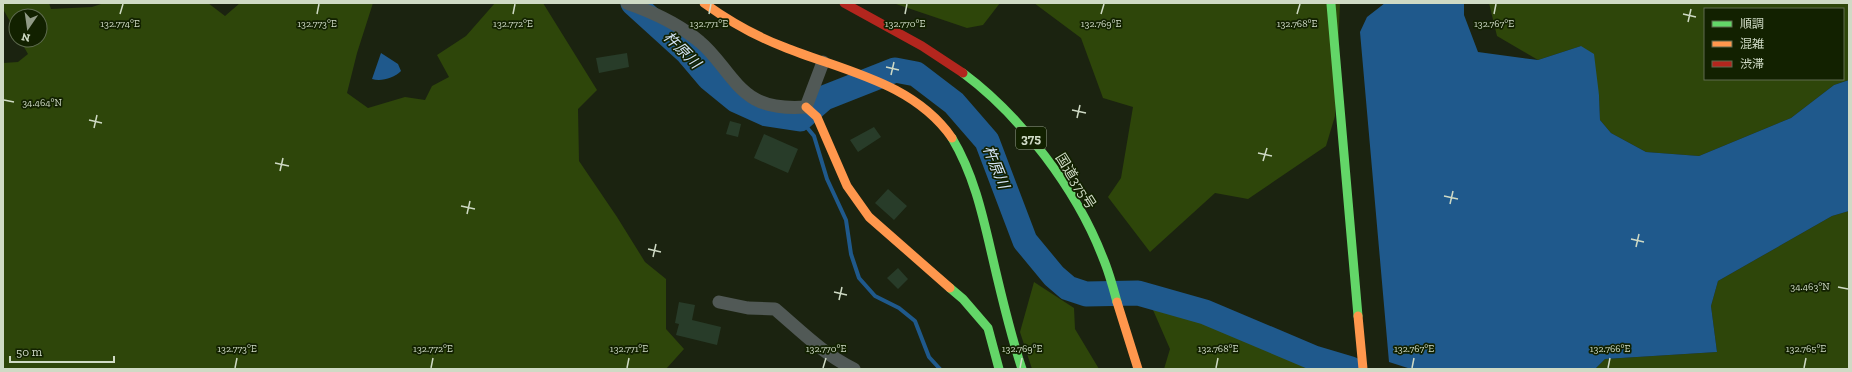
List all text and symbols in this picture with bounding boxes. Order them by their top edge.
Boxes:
north arrow [8,8,48,48]
legend [1704,8,1844,80]
text: 順調 [1740,17,1764,31]
text: 132.774°E [100,18,140,30]
text: 132.773°E [297,18,337,30]
text: 132.772°E [493,18,533,30]
text: 132.771°E [690,18,728,30]
text: 132.770°E [885,18,925,30]
text: 132.769°E [1081,18,1121,30]
text: 132.768°E [1277,18,1317,30]
text: 132.767°E [1474,18,1514,30]
water label: 杵原川 [660,28,706,74]
text: N [20,30,31,45]
text: 混雑 [1740,37,1764,51]
text: 渋滞 [1740,57,1764,71]
text: 34.464°N [22,97,62,109]
road number: 375 [1016,127,1046,149]
water label: 杵原川 [979,143,1014,193]
street label: 国道375号 [1052,150,1099,212]
text: 34.463°N [1790,281,1830,293]
scale bar [10,338,114,364]
text: 132.773°E [217,343,257,355]
text: 132.772°E [413,343,453,355]
text: 132.771°E [610,343,648,355]
text: 132.770°E [806,343,846,355]
text: 132.769°E [1002,343,1042,355]
text: 132.768°E [1198,343,1238,355]
text: 132.767°E [1394,343,1434,355]
text: 132.766°E [1590,343,1630,355]
text: 132.765°E [1786,343,1826,355]
text: 50 m [16,345,43,359]

